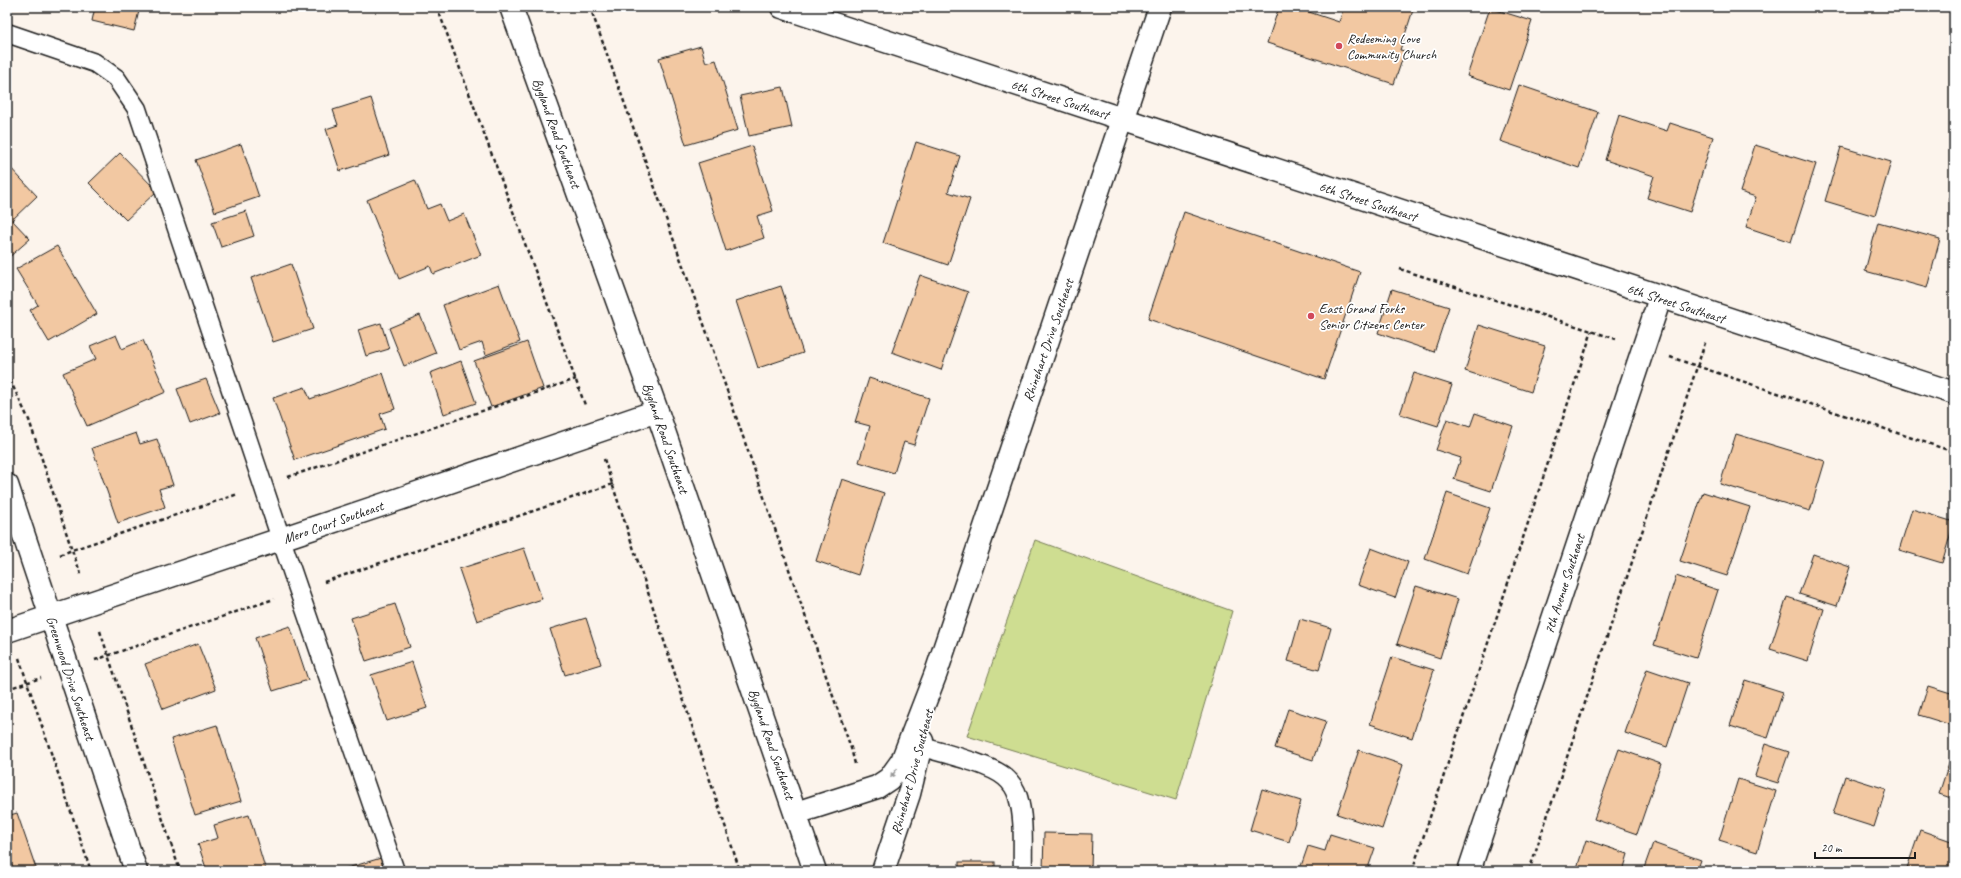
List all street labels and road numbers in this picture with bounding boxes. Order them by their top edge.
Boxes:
street label: Bygland Road Southeast [529,76,585,192]
street label: 6th Street Southeast [1009,76,1113,124]
street label: 6th Street Southeast [1317,178,1421,226]
street label: Rhinehart Drive Southeast [1019,275,1078,404]
street label: 6th Street Southeast [1625,280,1729,328]
street label: Bygland Road Southeast [639,381,693,497]
street label: Mero Court Southeast [281,497,387,548]
street label: 7th Avenue Southeast [1540,531,1589,636]
street label: Greenwood Drive Southeast [42,614,99,744]
street label: Bygland Road Southeast [745,687,799,803]
street label: Rhinehart Drive Southeast [888,706,938,836]

